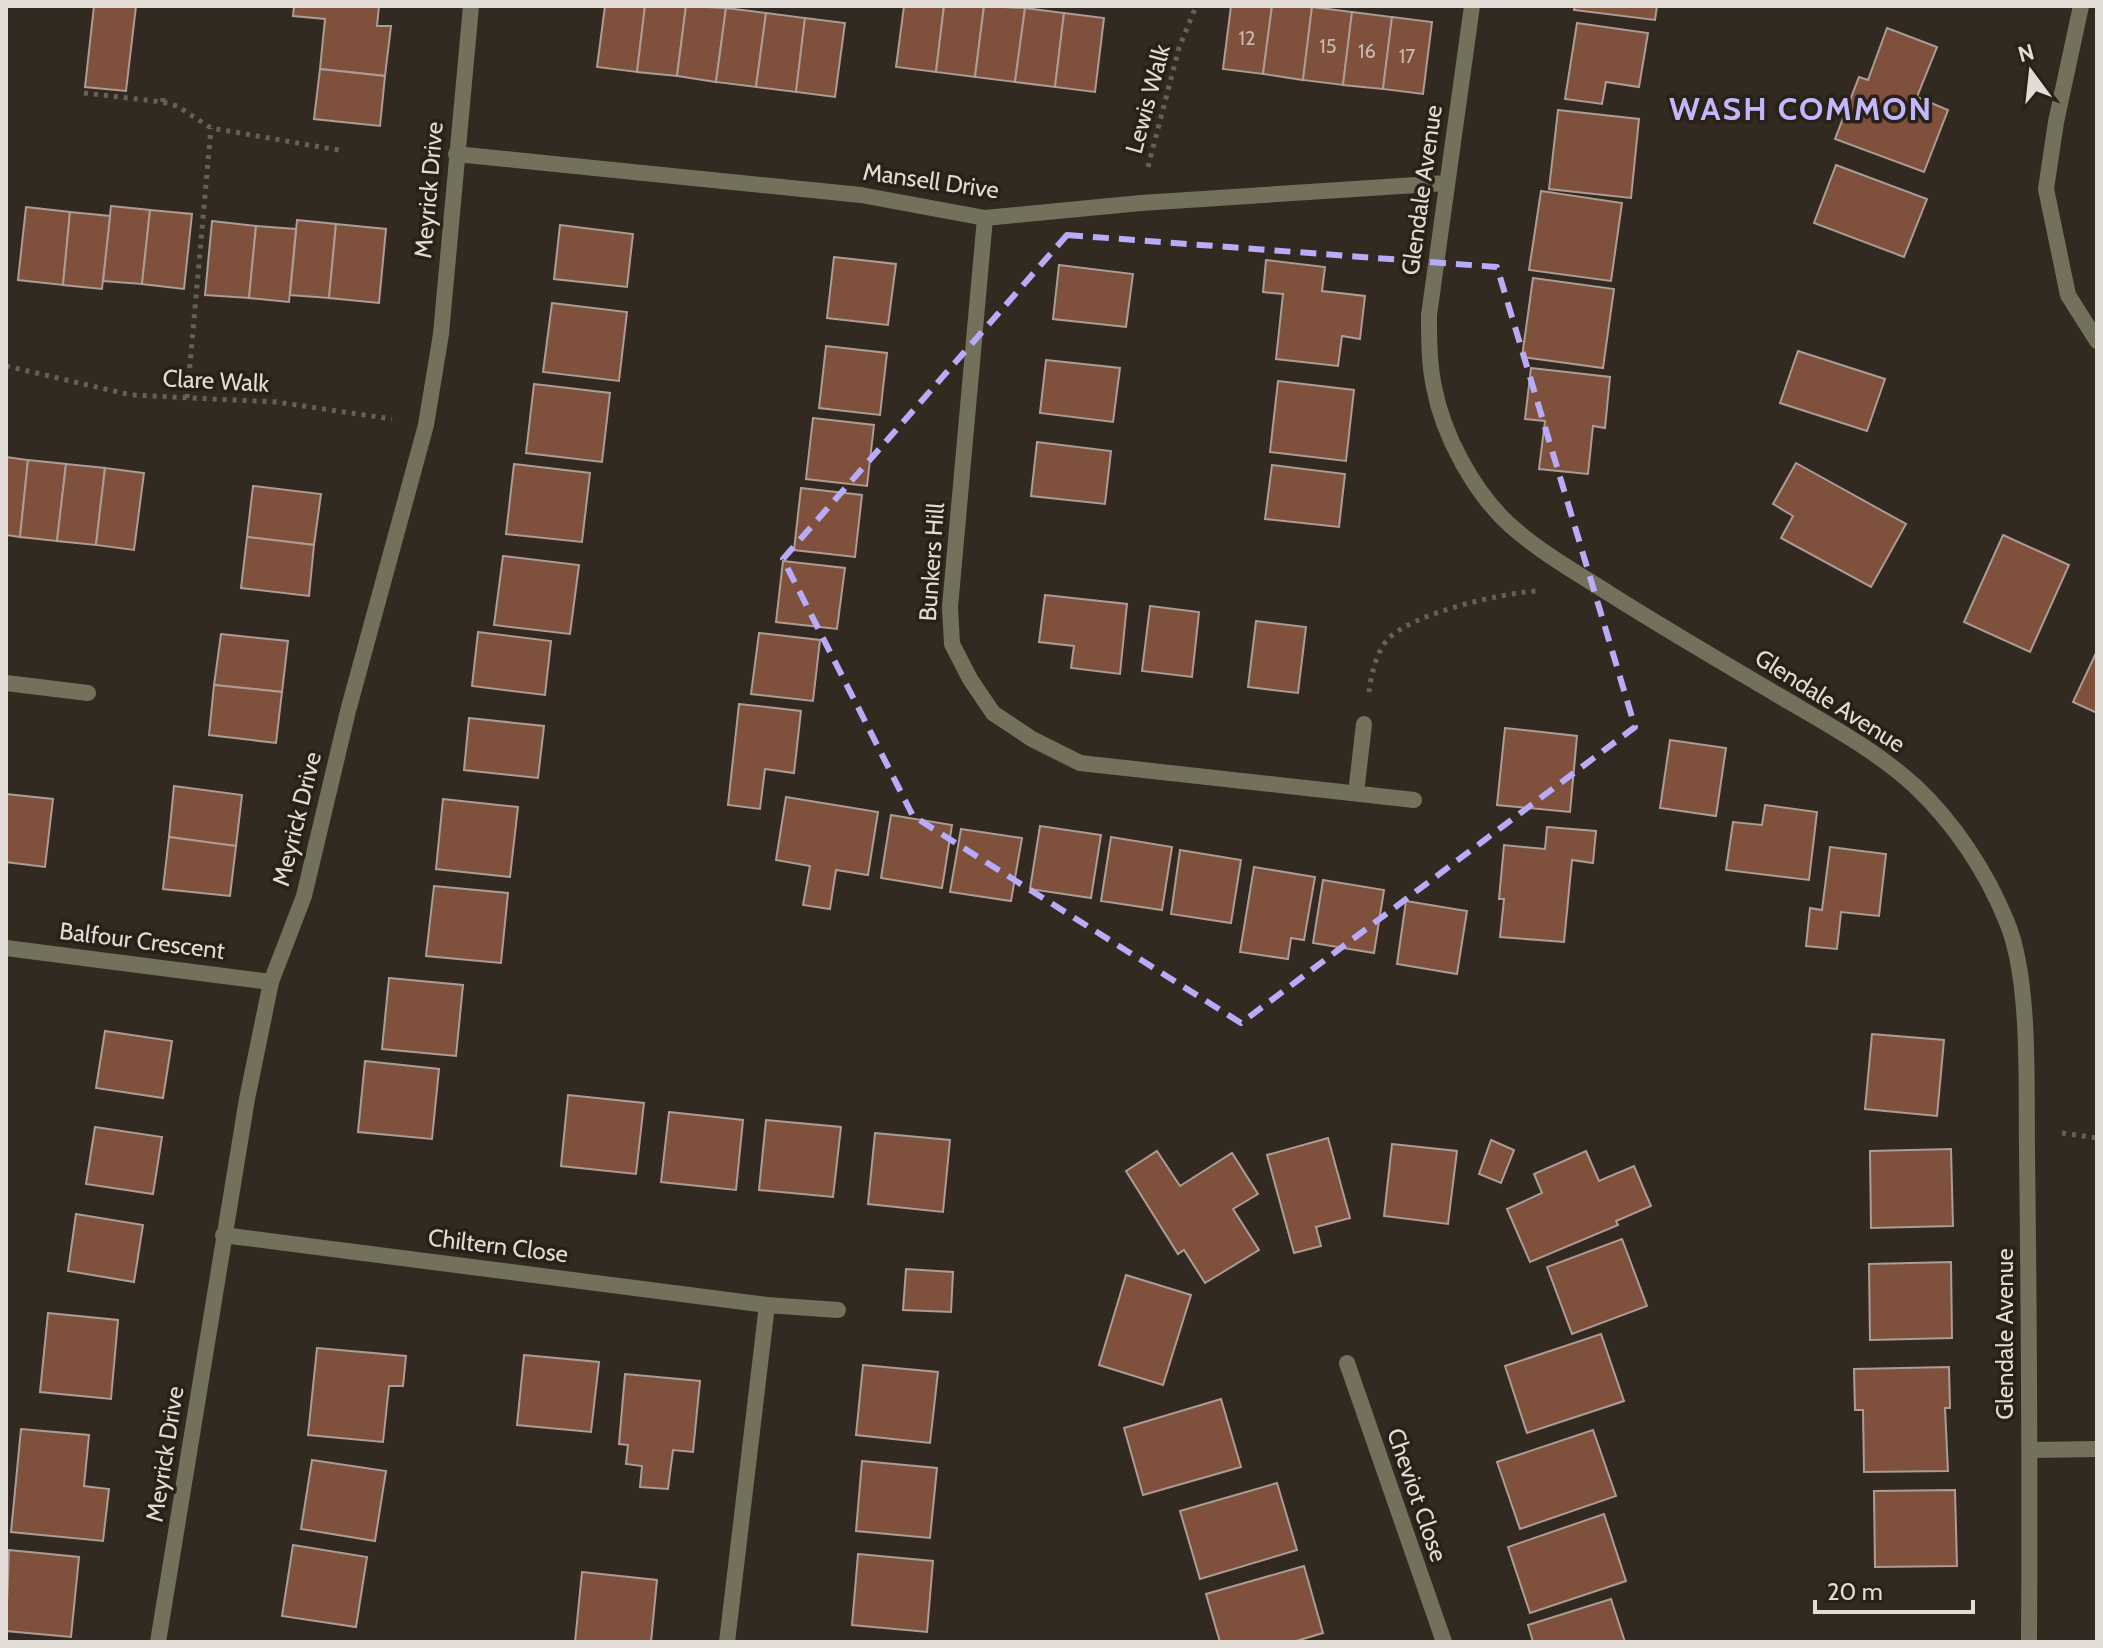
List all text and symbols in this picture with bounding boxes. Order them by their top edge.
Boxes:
house number: 12 [1239,26,1256,50]
north arrow [1991,32,2071,112]
house number: 15 [1319,34,1337,58]
text: N [2015,38,2037,68]
house number: 16 [1358,39,1376,63]
street label: Lewis Walk [1119,41,1176,157]
house number: 17 [1399,44,1415,68]
district label: WASH COMMON [1669,89,1933,128]
street label: Glendale Avenue [1395,103,1448,277]
street label: Meyrick Drive [408,120,449,259]
street label: Mansell Drive [861,157,1001,204]
street label: Clare Walk [162,363,270,398]
street label: Bunkers Hill [913,501,950,622]
street label: Glendale Avenue [1750,643,1911,758]
street label: Meyrick Drive [266,749,327,889]
street label: Balfour Crescent [58,916,226,965]
street label: Chiltern Close [426,1223,570,1268]
street label: Glendale Avenue [1990,1248,2019,1420]
street label: Meyrick Drive [139,1384,190,1524]
street label: Cheviot Close [1381,1424,1454,1565]
scale bar [1815,1564,1973,1614]
text: 20 m [1827,1577,1883,1606]

